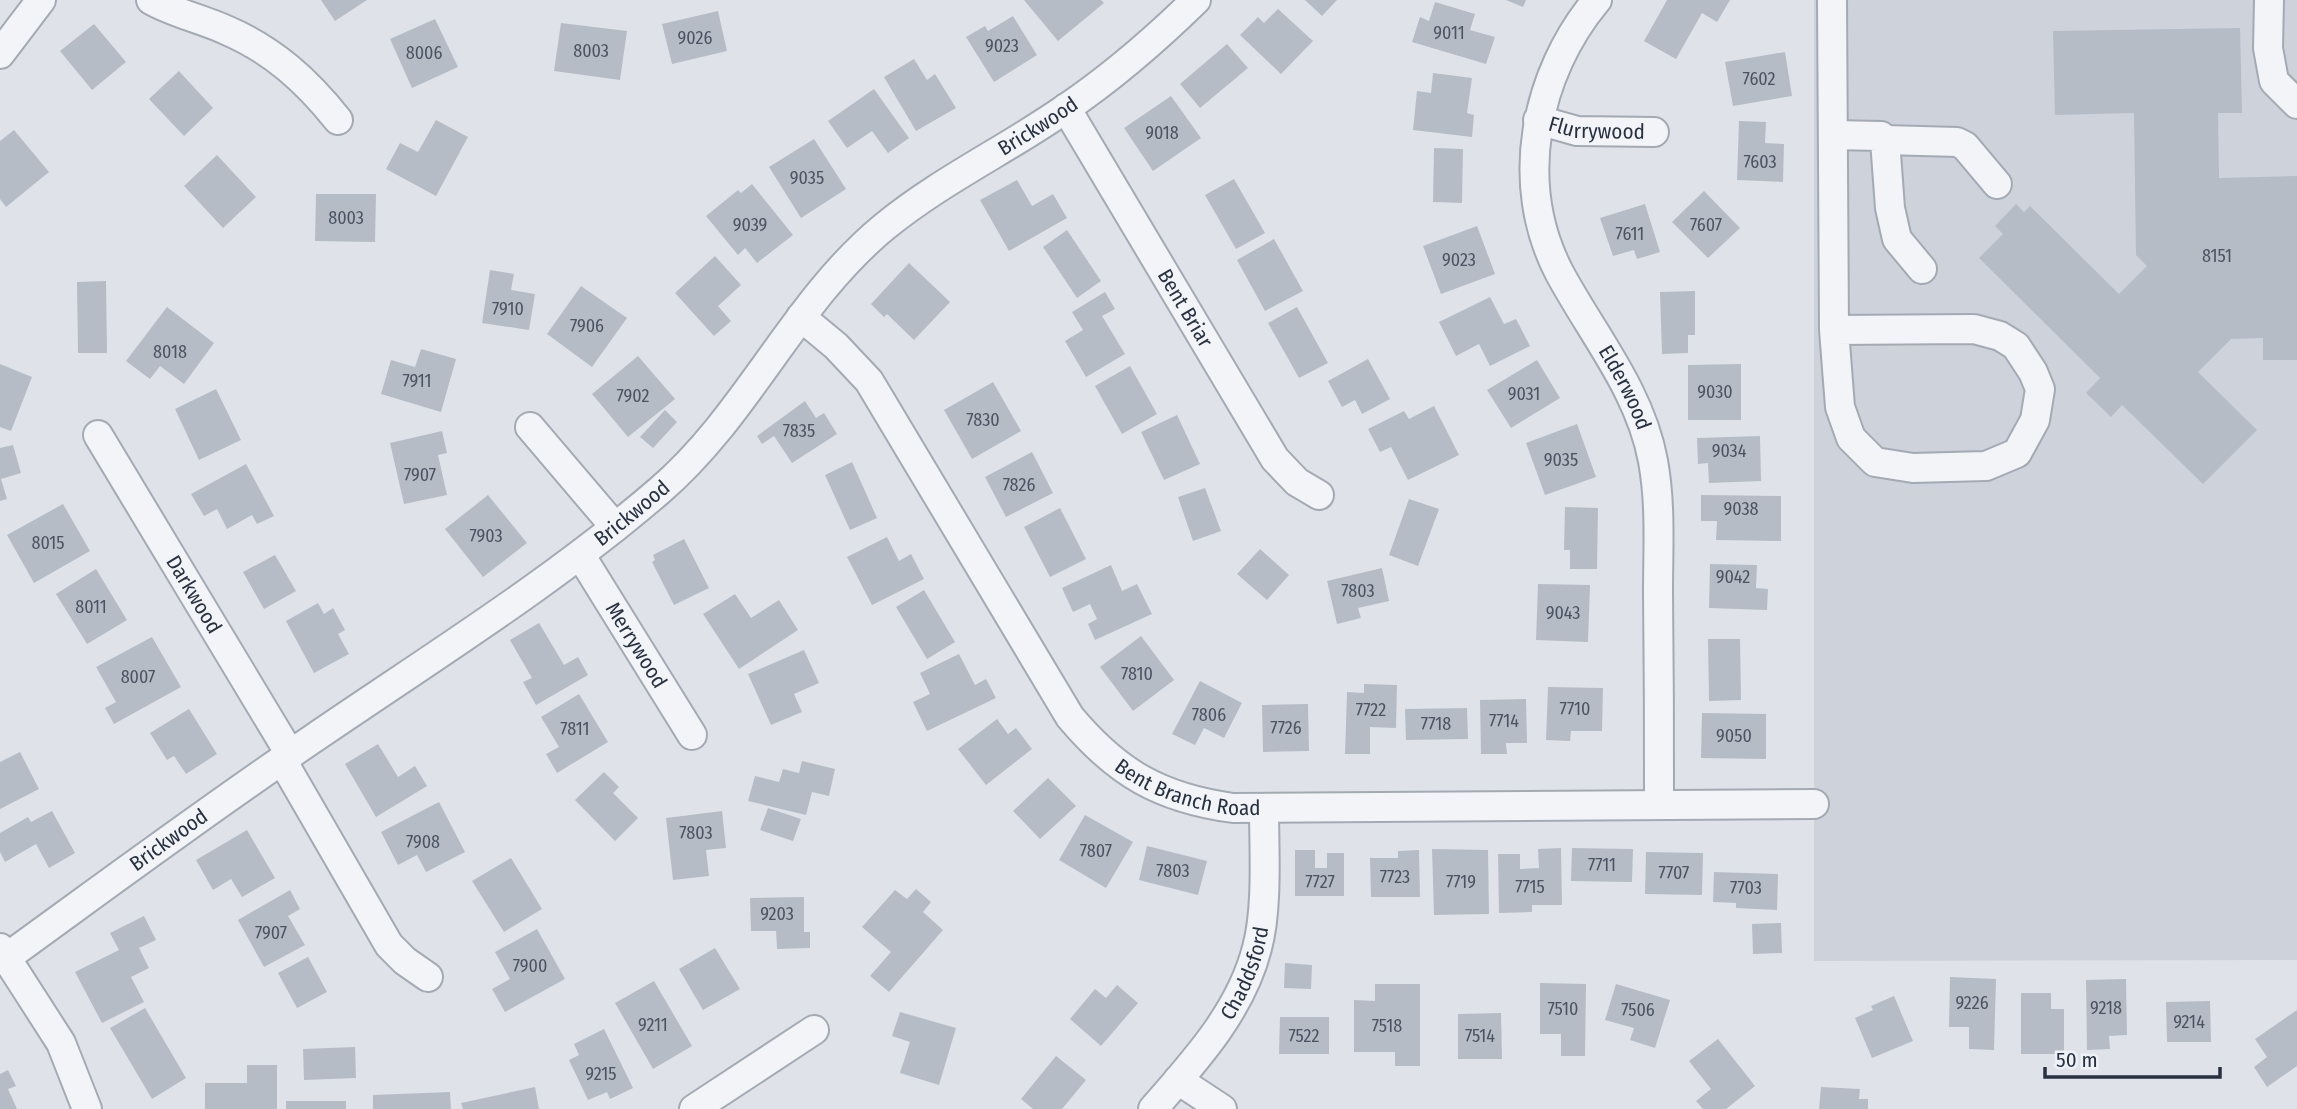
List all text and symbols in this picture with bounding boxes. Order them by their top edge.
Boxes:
house number: 9011 [1433,22,1465,44]
house number: 9026 [678,27,712,49]
house number: 9023 [985,35,1019,57]
house number: 8003 [573,40,609,62]
house number: 8006 [406,42,442,64]
house number: 7602 [1743,68,1776,90]
street label: Brickwood [993,91,1083,161]
street label: Flurrywood [1546,111,1645,145]
house number: 9018 [1145,122,1179,144]
house number: 7603 [1743,151,1777,173]
house number: 9035 [790,167,824,189]
house number: 8003 [328,207,364,229]
house number: 9039 [733,214,767,236]
house number: 7607 [1690,214,1722,236]
house number: 7611 [1616,223,1644,245]
house number: 8151 [2202,245,2232,267]
house number: 9023 [1442,249,1476,271]
street label: Bent Briar [1152,264,1219,353]
house number: 7910 [492,298,524,320]
house number: 7906 [570,315,604,337]
house number: 8018 [153,341,187,363]
street label: Elderwood [1593,341,1657,433]
house number: 7911 [402,370,432,392]
house number: 9030 [1697,381,1733,403]
house number: 9031 [1508,383,1540,405]
house number: 7902 [617,385,650,407]
house number: 7830 [966,409,1000,431]
house number: 7835 [783,420,815,442]
house number: 9034 [1712,440,1747,462]
house number: 9035 [1544,449,1578,471]
house number: 7907 [404,464,436,486]
house number: 7826 [1003,474,1035,496]
street label: Brickwood [589,475,675,552]
house number: 9038 [1723,498,1759,520]
house number: 7903 [469,525,503,547]
house number: 8015 [31,532,65,554]
street label: Darkwood [160,551,227,638]
house number: 9042 [1716,566,1750,588]
house number: 7803 [1341,580,1375,602]
house number: 8011 [75,596,107,618]
street label: Merrywood [600,597,673,693]
house number: 9043 [1546,602,1580,624]
house number: 7810 [1121,663,1153,685]
house number: 8007 [121,666,155,688]
house number: 7710 [1560,698,1590,720]
house number: 7722 [1356,699,1386,721]
house number: 7806 [1192,704,1226,726]
house number: 7714 [1489,710,1519,732]
house number: 7718 [1421,713,1451,735]
house number: 7726 [1270,717,1302,739]
house number: 7811 [560,718,590,740]
house number: 9050 [1716,725,1752,747]
street label: Bent Branch Road [1110,753,1261,821]
street label: Brickwood [124,803,213,877]
house number: 7803 [679,822,713,844]
house number: 7908 [406,831,440,853]
house number: 7807 [1080,840,1112,862]
house number: 7711 [1588,854,1616,876]
house number: 7803 [1156,860,1190,882]
house number: 7707 [1659,862,1689,884]
house number: 7723 [1380,866,1410,888]
house number: 7727 [1305,871,1335,893]
house number: 7719 [1446,871,1476,893]
house number: 7715 [1515,876,1545,898]
house number: 7703 [1730,877,1762,899]
house number: 9203 [760,903,794,925]
house number: 7907 [255,922,287,944]
street label: Chaddsford [1215,924,1274,1025]
house number: 7900 [513,955,547,977]
house number: 9226 [1955,992,1989,1014]
house number: 9218 [2090,997,2122,1019]
house number: 7510 [1548,998,1578,1020]
house number: 7506 [1621,999,1655,1021]
house number: 9214 [2173,1011,2205,1033]
house number: 9211 [638,1014,668,1036]
house number: 7518 [1372,1015,1402,1037]
house number: 7522 [1289,1025,1320,1047]
house number: 7514 [1465,1025,1495,1047]
scale bar [2045,1036,2220,1080]
text: 50 m [2056,1047,2098,1073]
house number: 9215 [585,1063,617,1085]

